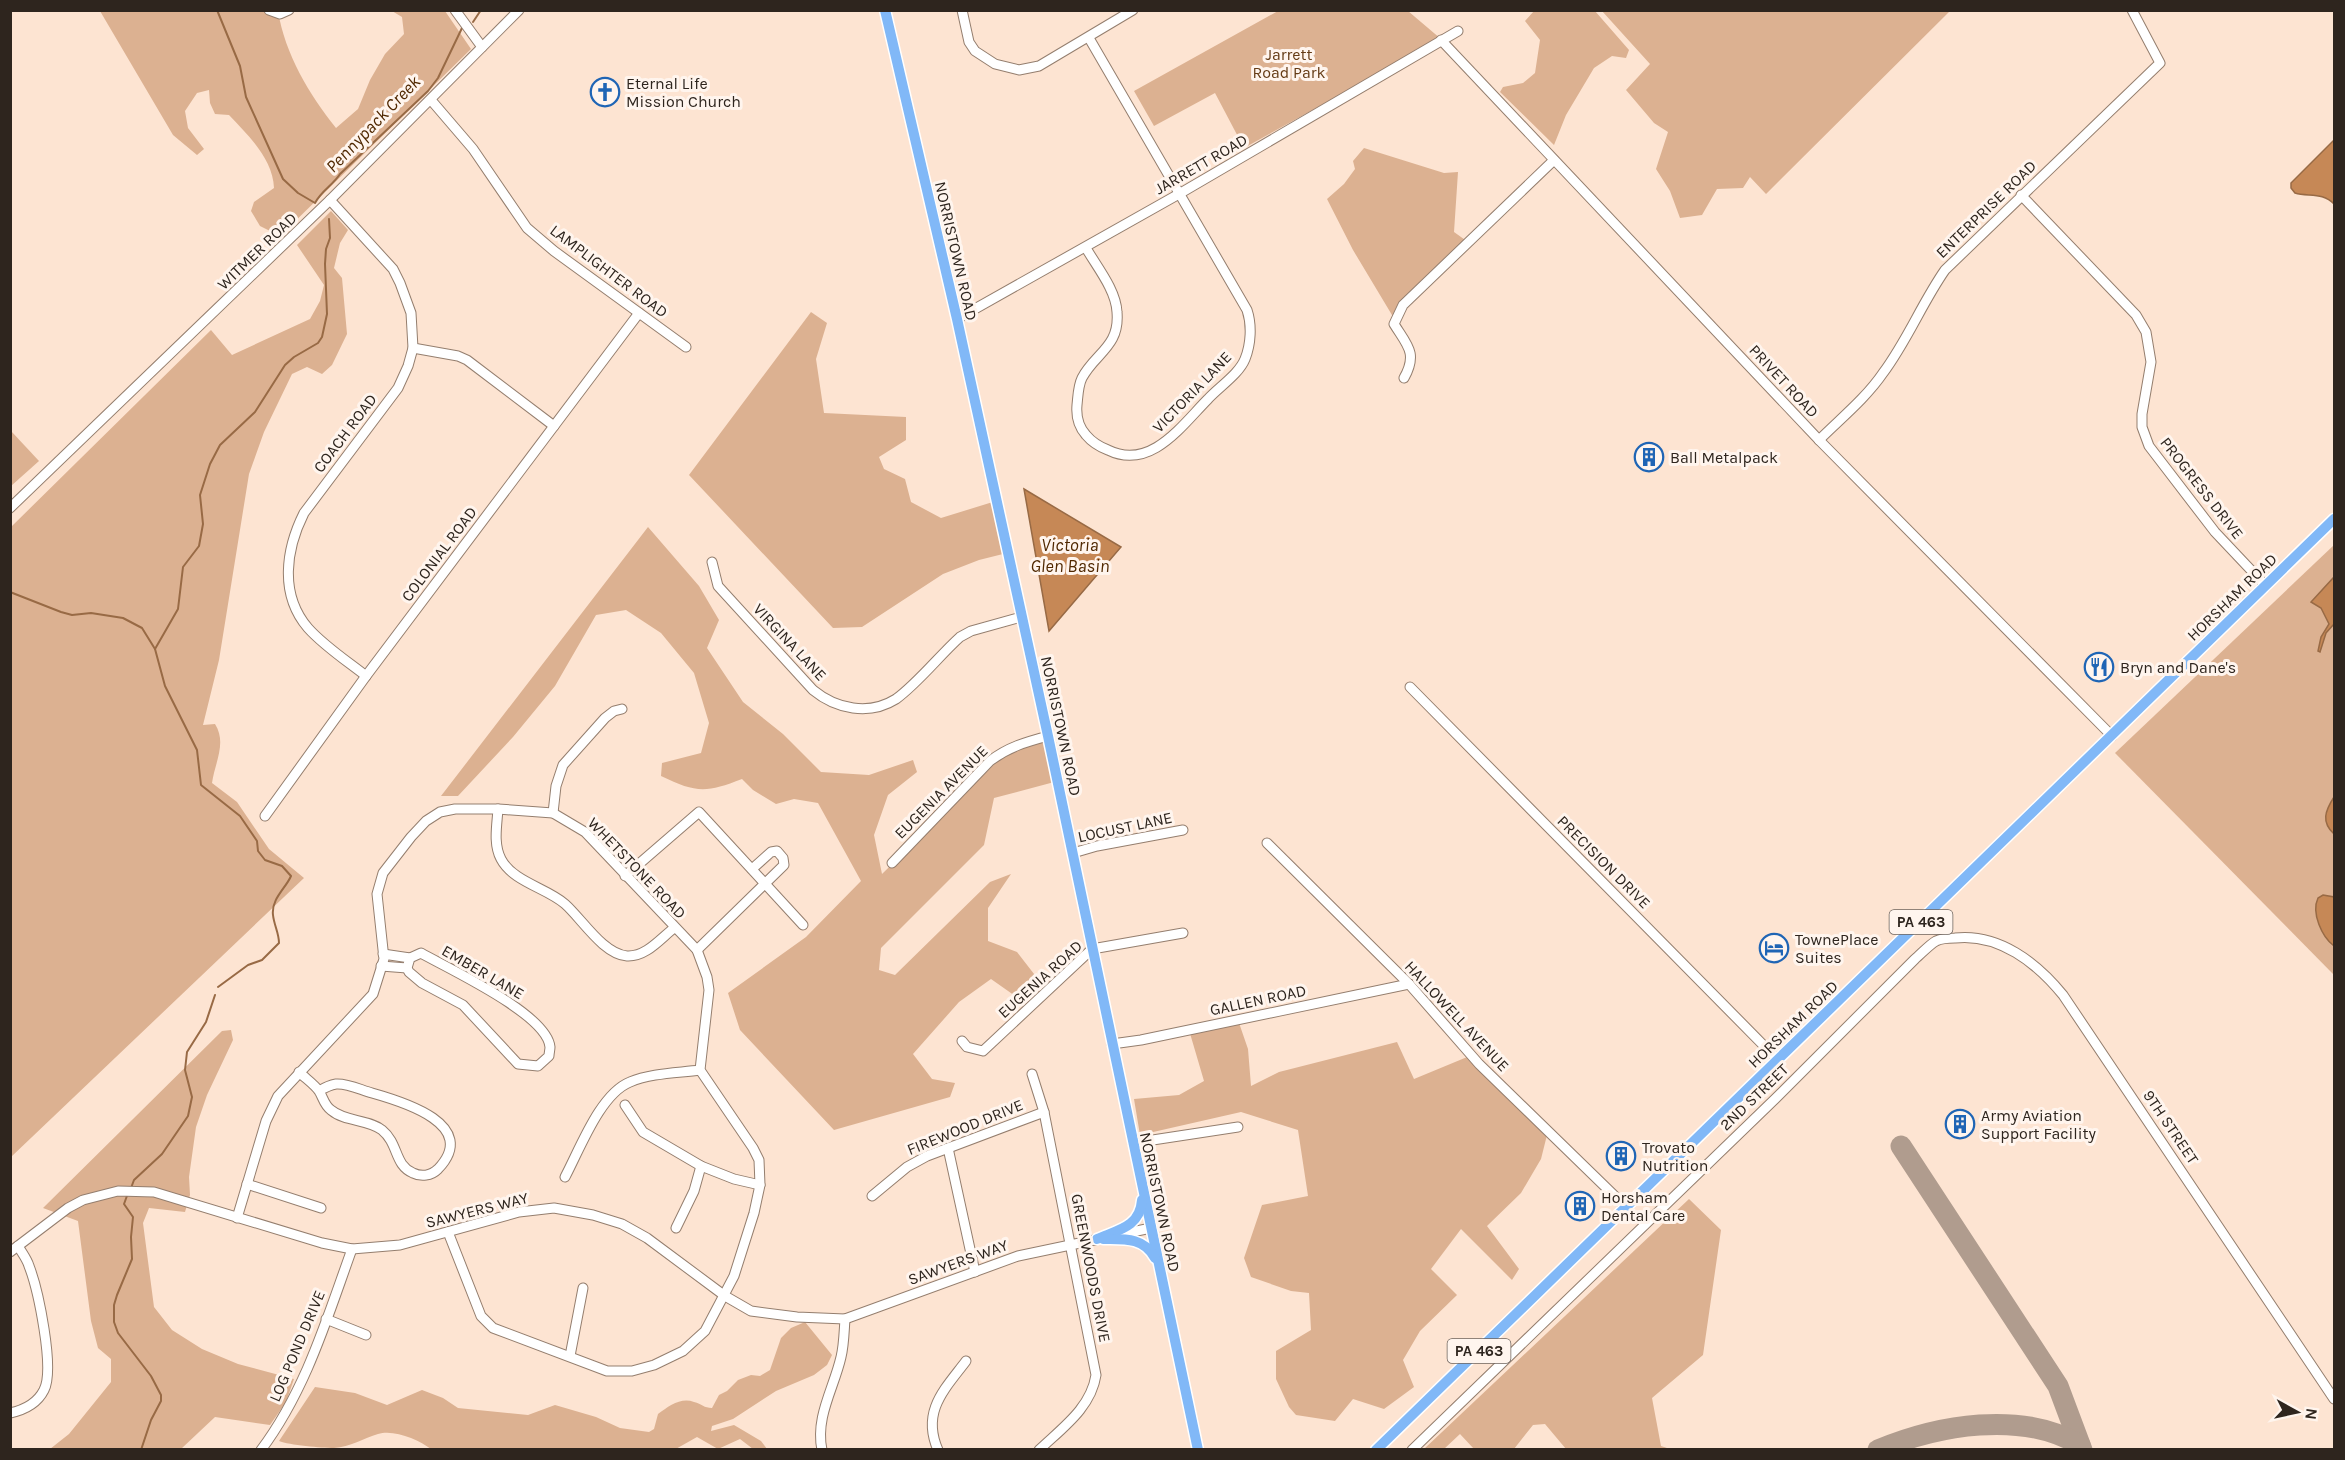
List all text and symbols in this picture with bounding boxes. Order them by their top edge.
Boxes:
park label: Jarrett Road Park [1252,45,1326,82]
water label: Pennypack Creek [321,70,426,177]
place label: Eternal Life Mission Church [626,74,741,111]
church icon: Eternal Life Mission Church [589,76,621,108]
street label: JARRETT ROAD [1151,130,1251,198]
street label: ENTERPRISE ROAD [1932,156,2040,262]
street label: NORRISTOWN ROAD [931,180,981,322]
street label: WITMER ROAD [213,208,301,294]
street label: LAMPLIGHTER ROAD [546,221,672,321]
street label: PRIVET ROAD [1745,341,1823,421]
street label: VICTORIA LANE [1149,347,1235,437]
street label: COACH ROAD [309,390,381,476]
street label: PROGRESS DRIVE [2156,433,2248,543]
building icon: Ball Metalpack [1633,441,1665,473]
place label: Ball Metalpack [1670,448,1778,467]
street label: COLONIAL ROAD [397,503,481,605]
water label: Victoria Glen Basin [1030,534,1110,577]
street label: HORSHAM ROAD [2183,549,2281,645]
street label: VIRGINA LANE [749,599,831,685]
restaurant icon: Bryn and Dane's [2083,651,2115,683]
street label: NORRISTOWN ROAD [1037,654,1085,798]
place label: Bryn and Dane's [2120,658,2236,677]
street label: EUGENIA AVENUE [890,741,992,843]
street label: LOCUST LANE [1076,808,1174,846]
street label: PRECISION DRIVE [1553,811,1655,913]
street label: WHETSTONE ROAD [584,813,690,923]
road number: PA 463 [1890,910,1952,934]
place label: TownePlace Suites [1795,930,1879,967]
hotel icon: TownePlace Suites [1758,932,1790,964]
street label: EUGENIA ROAD [994,936,1086,1022]
street label: EMBER LANE [439,941,527,1003]
street label: HALLOWELL AVENUE [1401,957,1513,1075]
street label: HORSHAM ROAD [1744,976,1842,1072]
street label: GALLEN ROAD [1208,981,1308,1019]
street label: 2ND STREET [1716,1060,1792,1134]
street label: 9TH STREET [2139,1086,2203,1168]
street label: FIREWOOD DRIVE [904,1095,1026,1159]
place label: Army Aviation Support Facility [1981,1106,2097,1143]
building icon: Army Aviation Support Facility [1944,1108,1976,1140]
street label: NORRISTOWN ROAD [1136,1130,1184,1274]
place label: Trovato Nutrition [1642,1138,1708,1175]
building icon: Trovato Nutrition [1605,1140,1637,1172]
street label: SAWYERS WAY [424,1188,531,1232]
place label: Horsham Dental Care [1601,1188,1685,1225]
building icon: Horsham Dental Care [1564,1190,1596,1222]
street label: GREENWOODS DRIVE [1067,1192,1115,1344]
street label: SAWYERS WAY [905,1235,1011,1289]
street label: LOG POND DRIVE [265,1287,329,1405]
road number: PA 463 [1448,1339,1510,1363]
north arrow [2267,1382,2327,1442]
text: N [2301,1407,2322,1421]

